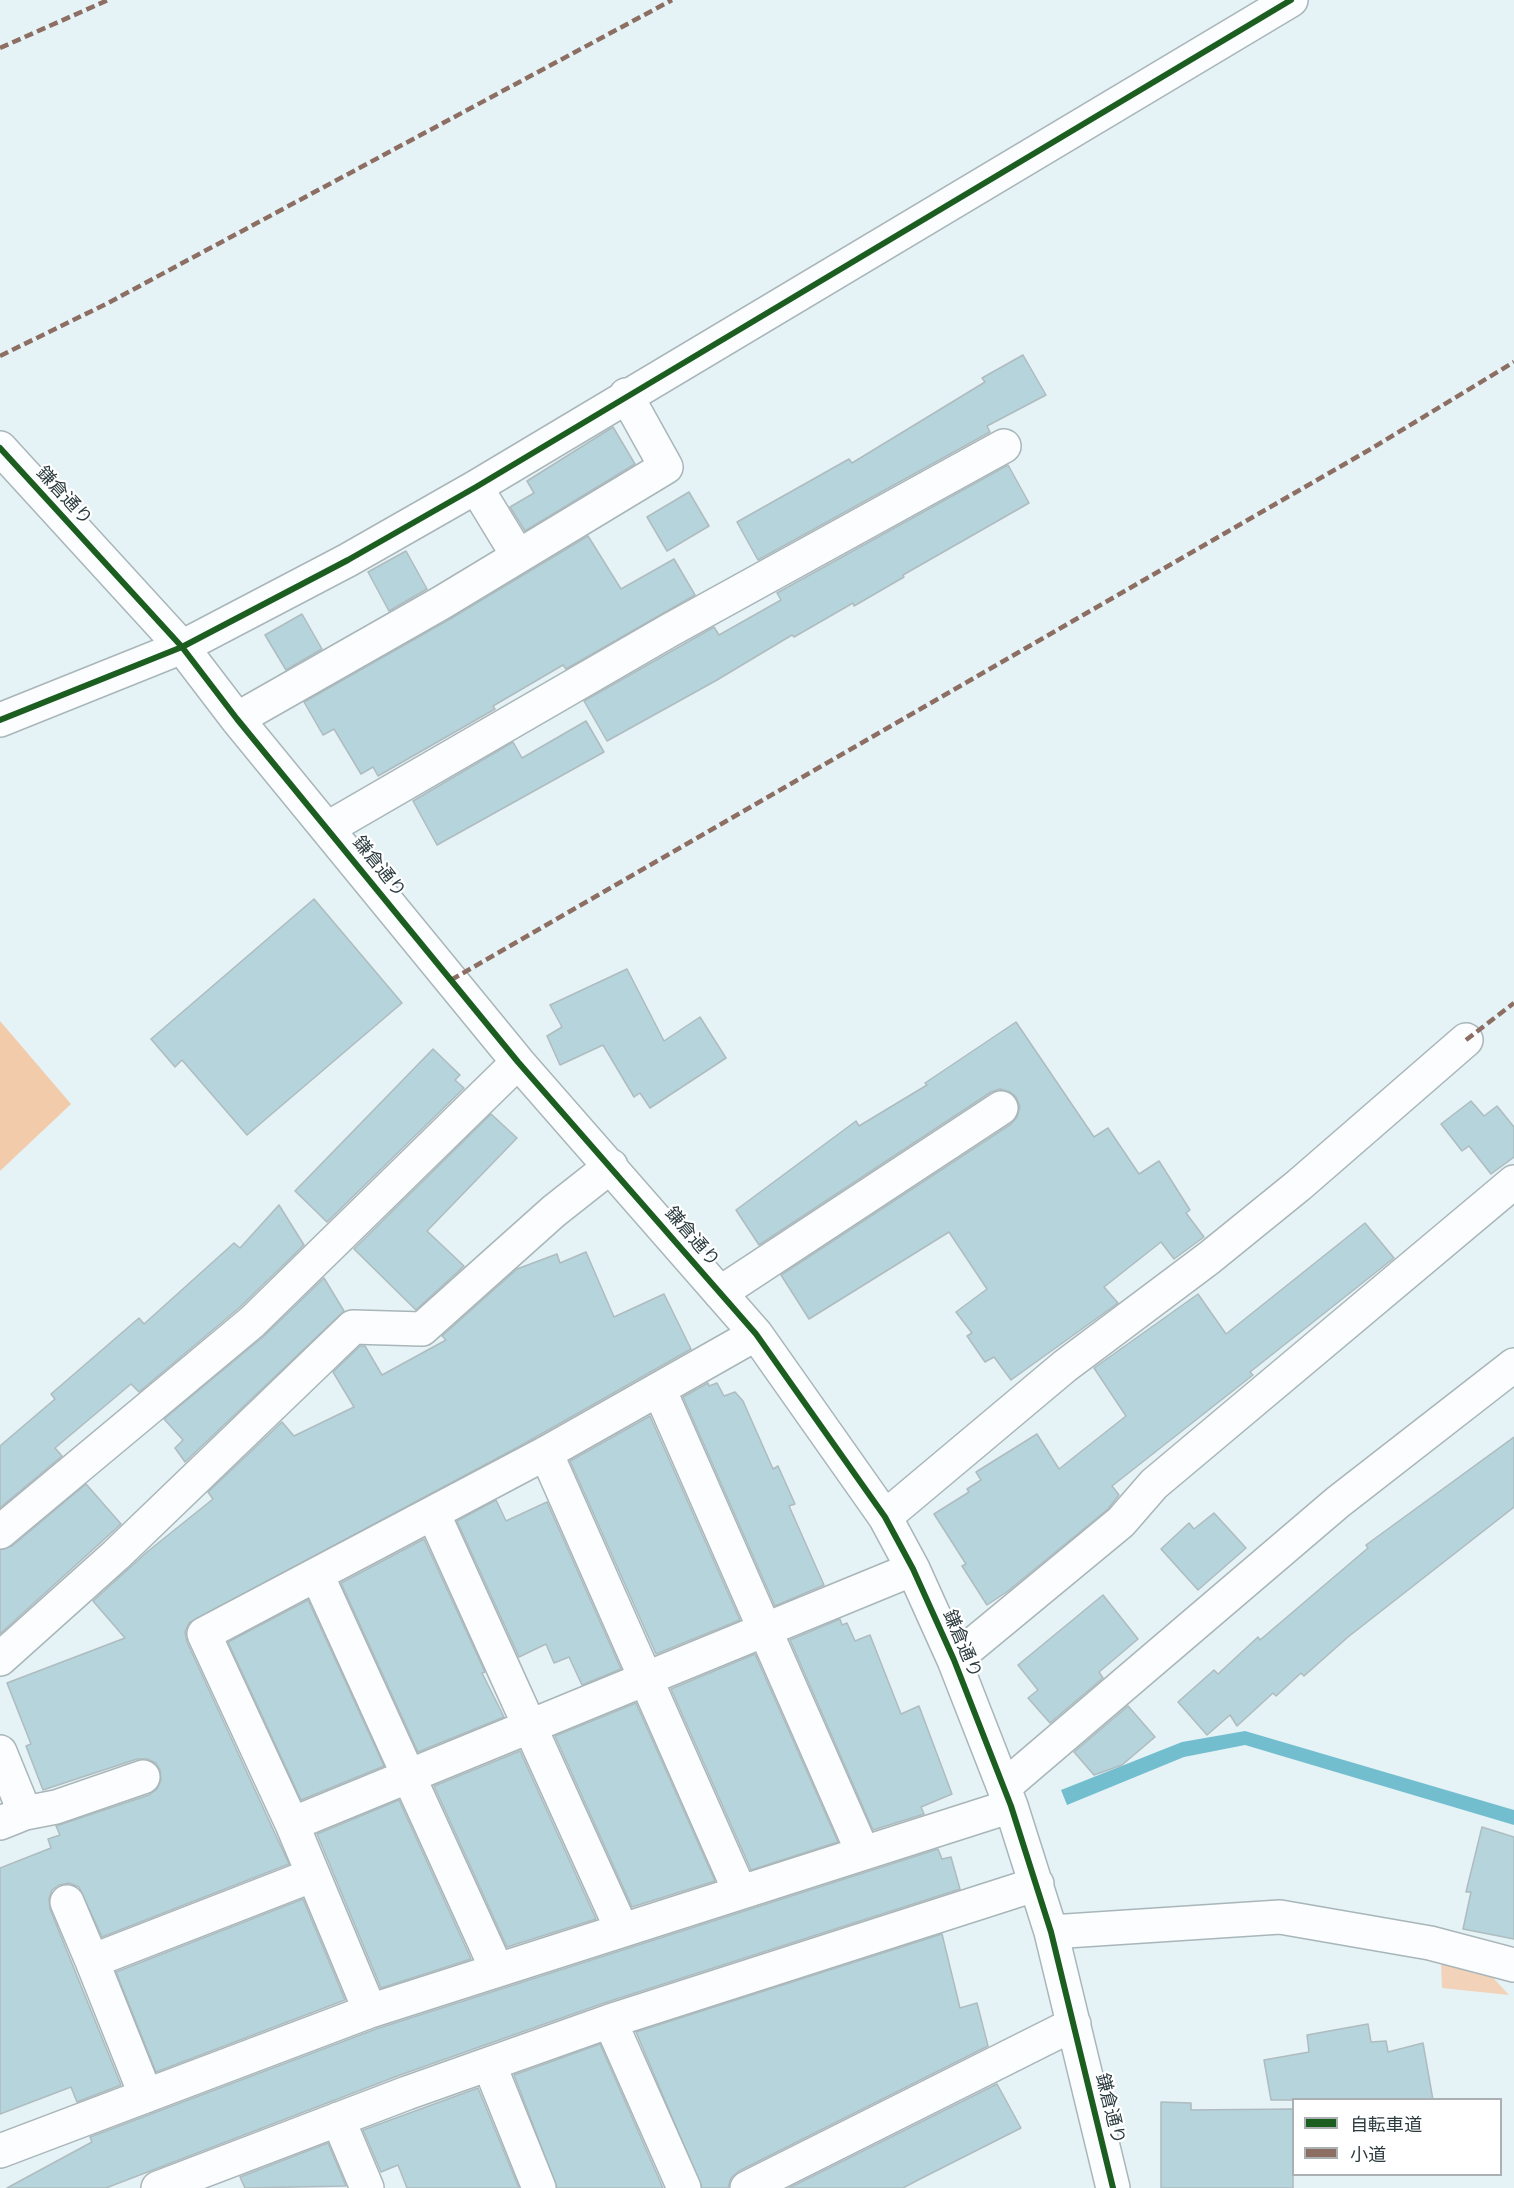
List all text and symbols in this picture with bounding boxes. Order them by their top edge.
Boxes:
street label: 鎌倉通り [32,462,96,530]
street label: 鎌倉通り [348,832,410,902]
street label: 鎌倉通り [660,1203,724,1271]
street label: 鎌倉通り [938,1607,986,1681]
street label: 鎌倉通り [1091,2071,1129,2147]
legend [1292,2098,1502,2176]
text: 自転車道 [1350,2114,1422,2136]
text: 小道 [1350,2144,1386,2166]

